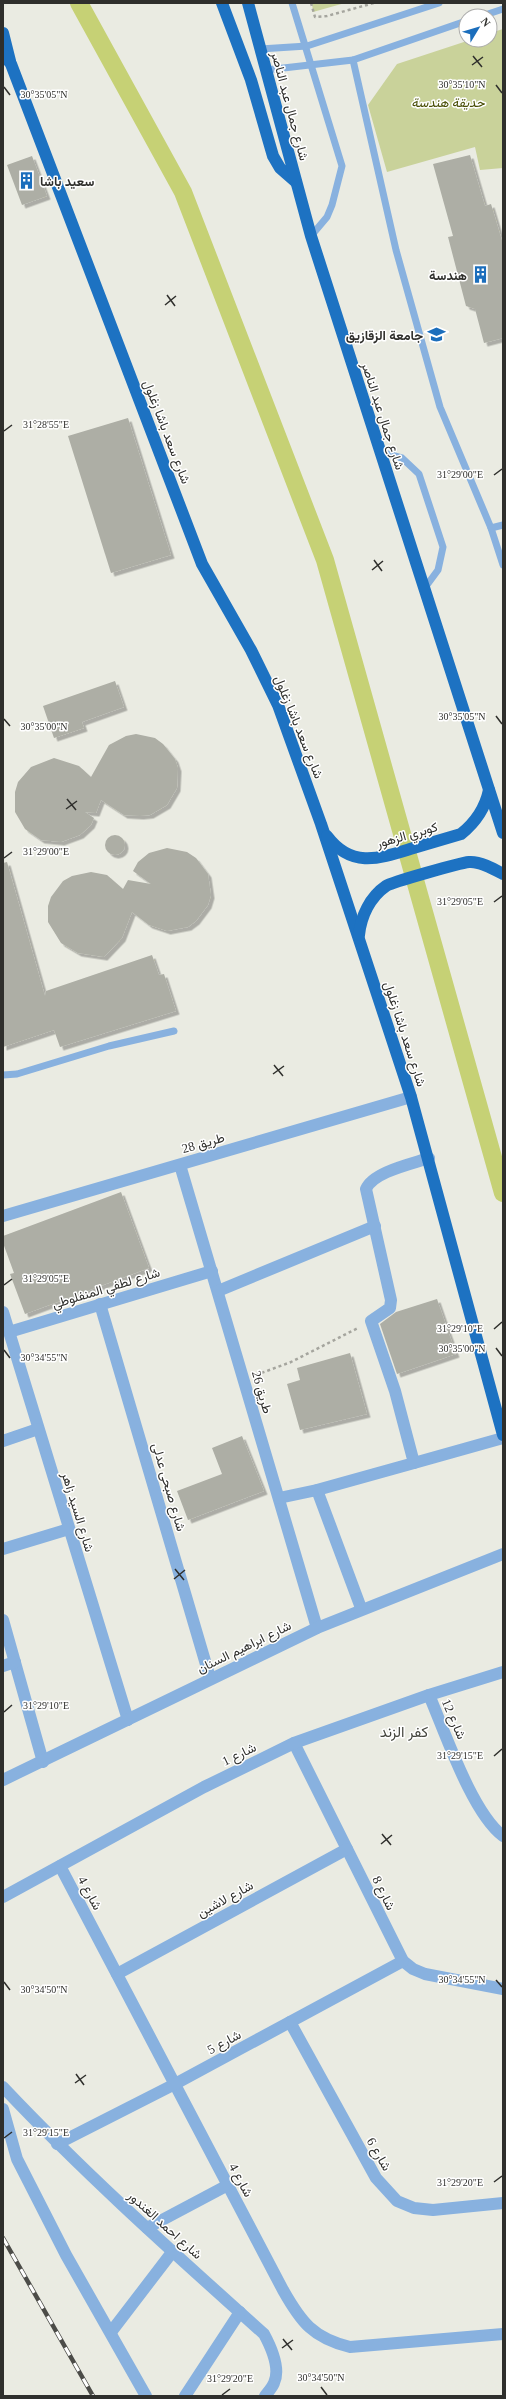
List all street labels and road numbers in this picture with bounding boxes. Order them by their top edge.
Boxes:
street label: شارع جمال عبد الناصر [266,49,312,163]
street label: شارع جمال عبد الناصر [356,359,408,472]
street label: شارع سعد باشا زغلول [138,378,194,487]
street label: شارع سعد باشا زغلول [270,673,327,781]
street label: كوبري الزهور [374,819,440,854]
street label: شارع سعد باشا زغلول [379,979,429,1089]
street label: طريق 28 [180,1130,226,1157]
street label: شارع لطفي المنفلوطي [50,1264,163,1314]
street label: طريق 26 [248,1369,275,1415]
street label: شارع صبحى عدلى [147,1441,189,1533]
street label: شارع السيد زاهر [57,1469,97,1554]
street label: شارع ابراهيم السنان [194,1618,294,1678]
street label: شارع 12 [437,1697,469,1742]
street label: شارع 1 [220,1739,259,1770]
street label: شارع 4 [73,1874,105,1913]
street label: شارع 8 [368,1874,399,1913]
street label: شارع لاشين [194,1878,257,1922]
street label: شارع 5 [205,2027,244,2059]
street label: شارع 6 [362,2135,394,2174]
street label: شارع 4 [224,2161,256,2200]
street label: شارع احمد الغندور [123,2187,205,2264]

